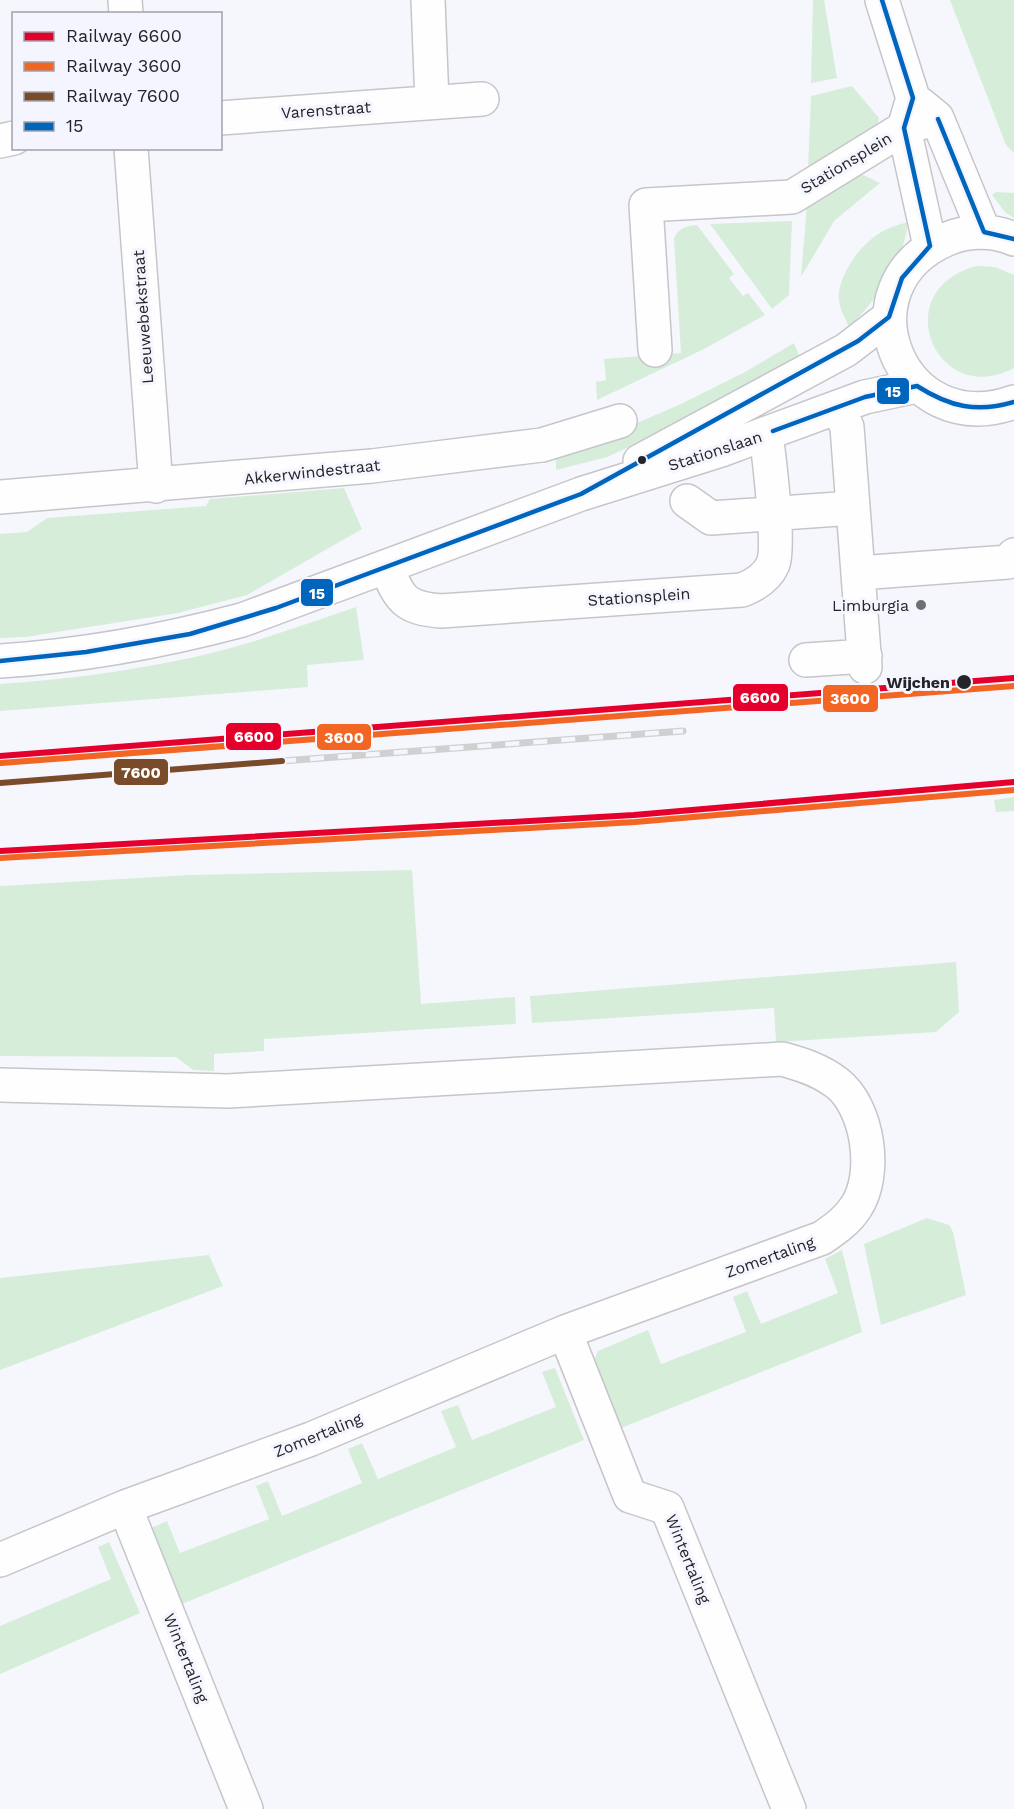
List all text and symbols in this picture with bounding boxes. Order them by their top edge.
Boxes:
legend [12,12,222,150]
text: Railway 6600 [66,25,182,46]
text: Railway 3600 [66,55,181,76]
text: Railway 7600 [66,85,180,106]
street label: Varenstraat [281,97,372,123]
text: 15 [66,115,84,136]
street label: Stationsplein [797,128,895,198]
street label: Leeuwebekstraat [129,249,157,385]
line badge: 15 [876,377,910,405]
text: 15 [885,382,901,401]
street label: Stationslaan [666,427,764,475]
unlabelled marker [636,454,648,466]
street label: Akkerwindestraat [243,455,381,489]
line badge: 15 [300,578,334,607]
text: 15 [309,584,325,603]
street label: Stationsplein [587,584,691,610]
place label: Limburgia [832,596,909,615]
marker: Limburgia [914,598,928,612]
place label: Wijchen [887,673,950,692]
marker: Wijchen [955,673,973,691]
line badge: 6600 [732,683,789,712]
line badge: 3600 [822,684,879,713]
text: 6600 [740,688,780,707]
text: 3600 [830,689,870,708]
line badge: 6600 [225,722,282,751]
line badge: 3600 [316,723,372,751]
text: 6600 [234,727,274,746]
text: 3600 [324,728,364,747]
line badge: 7600 [113,758,169,786]
text: 7600 [121,763,161,782]
street label: Zomertaling [723,1232,817,1282]
street label: Zomertaling [271,1409,365,1461]
street label: Wintertaling [661,1512,715,1607]
street label: Wintertaling [159,1611,213,1706]

